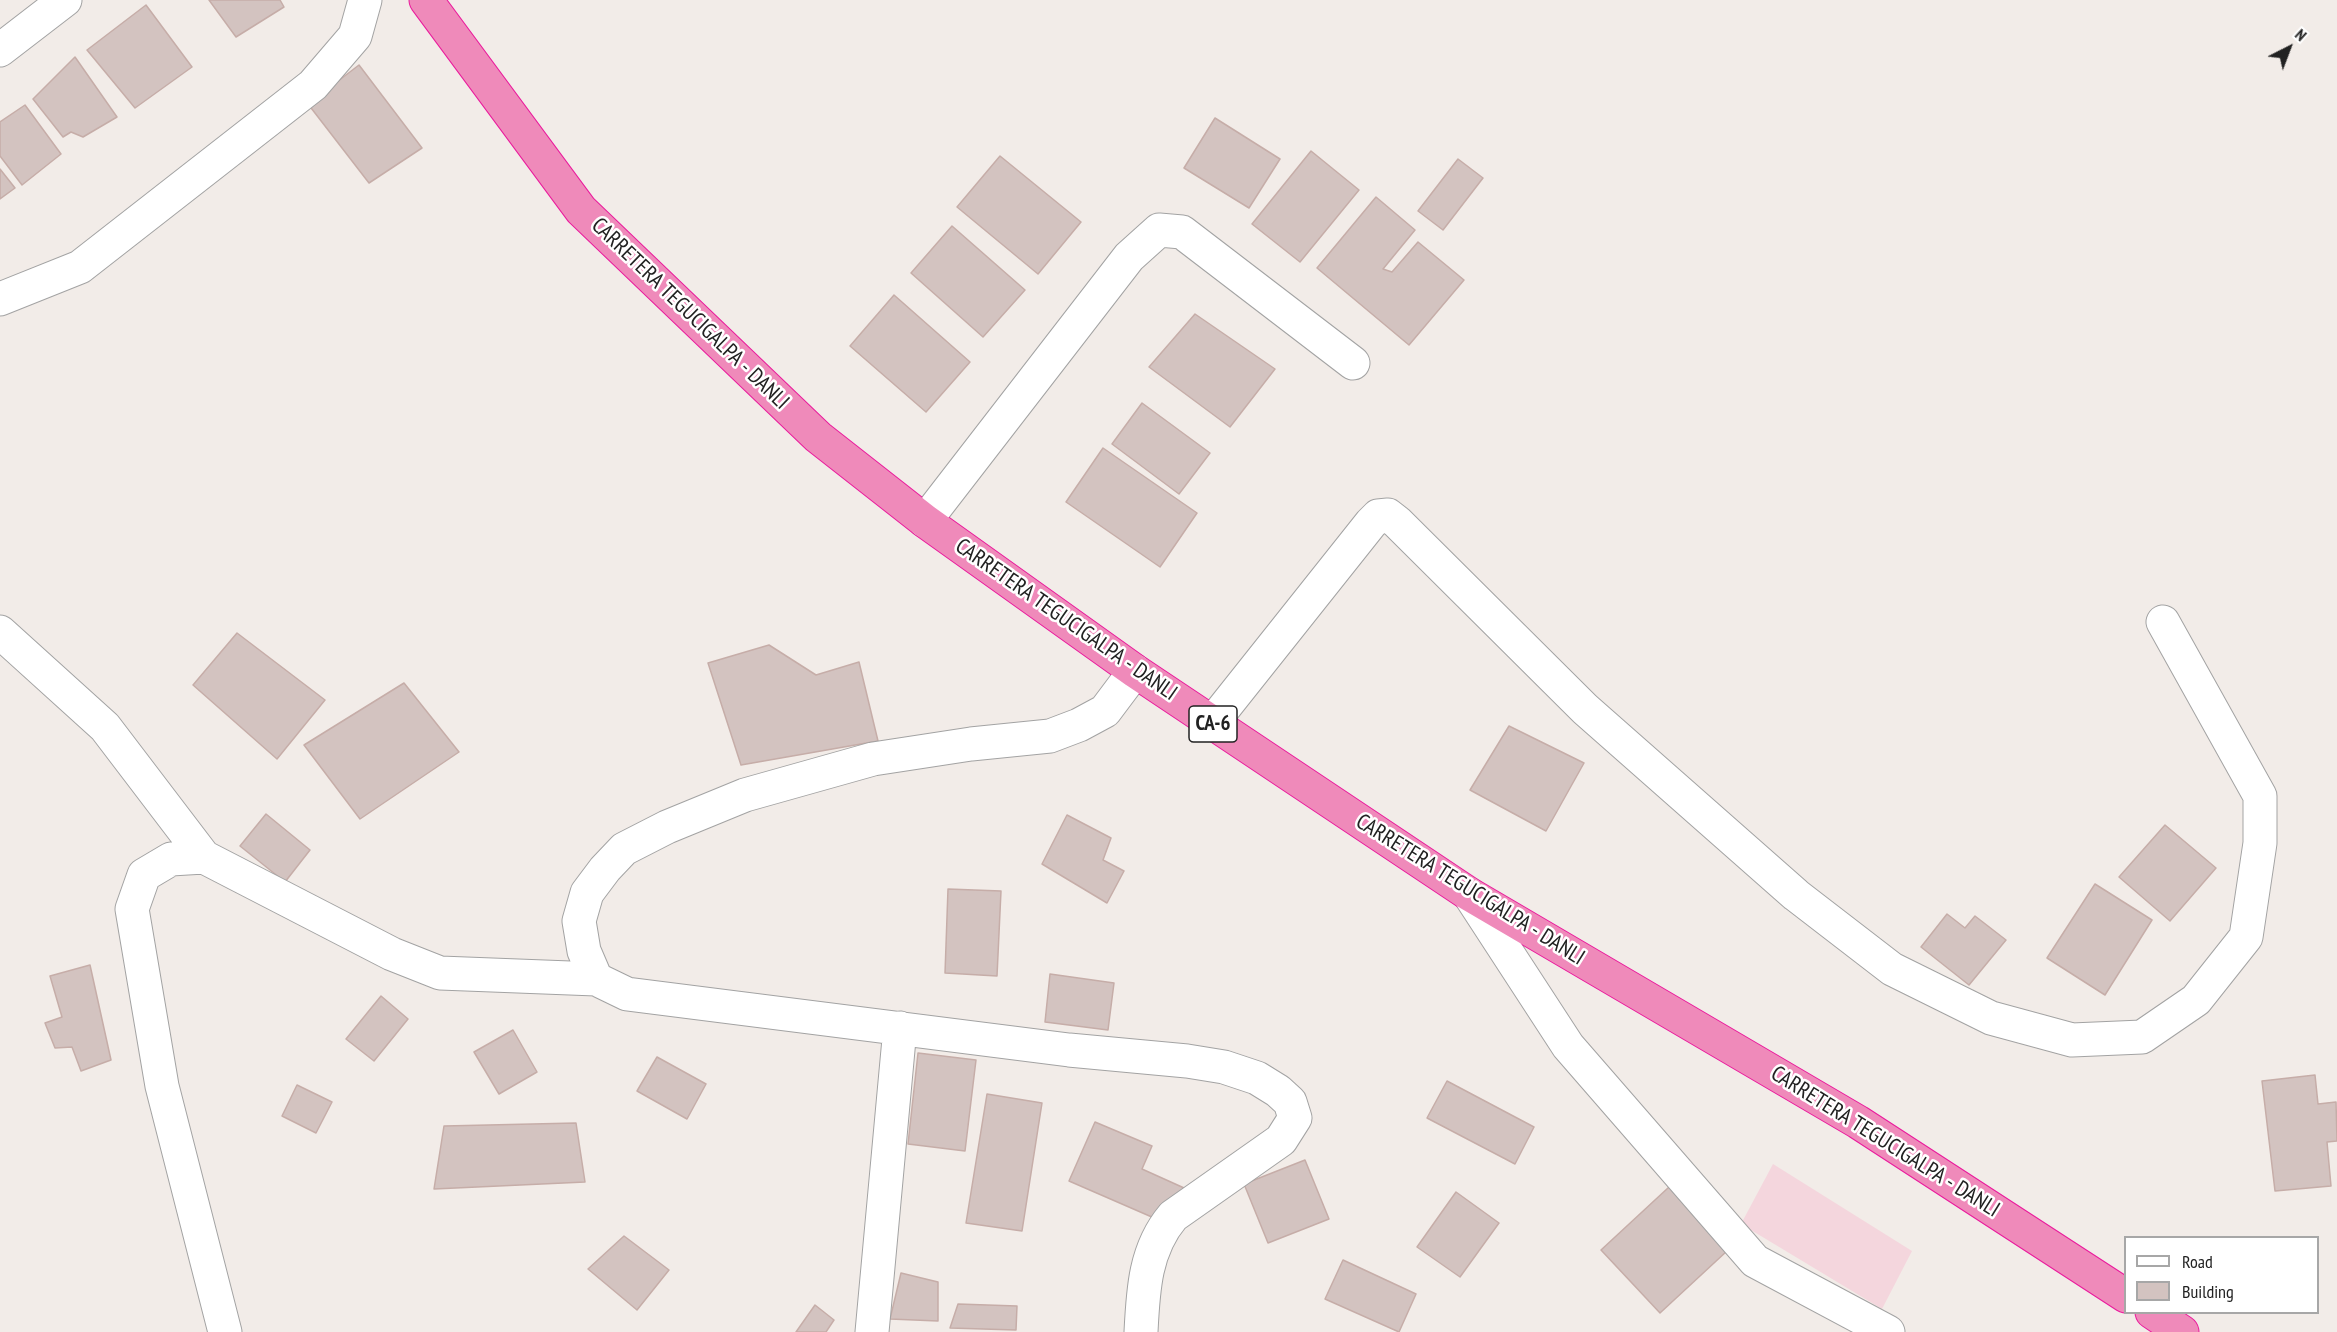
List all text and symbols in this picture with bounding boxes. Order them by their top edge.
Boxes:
north arrow [2259,18,2319,78]
text: N [2291,24,2311,45]
street label: CARRETERA TEGUCIGALPA - DANLI [586,213,794,415]
street label: CARRETERA TEGUCIGALPA - DANLI [950,533,1182,707]
road number: CA-6 [1189,706,1237,742]
street label: CARRETERA TEGUCIGALPA - DANLI [1351,809,1589,971]
street label: CARRETERA TEGUCIGALPA - DANLI [1766,1061,2004,1223]
legend [2124,1236,2319,1314]
text: Road [2182,1250,2213,1273]
text: Building [2182,1280,2234,1303]

